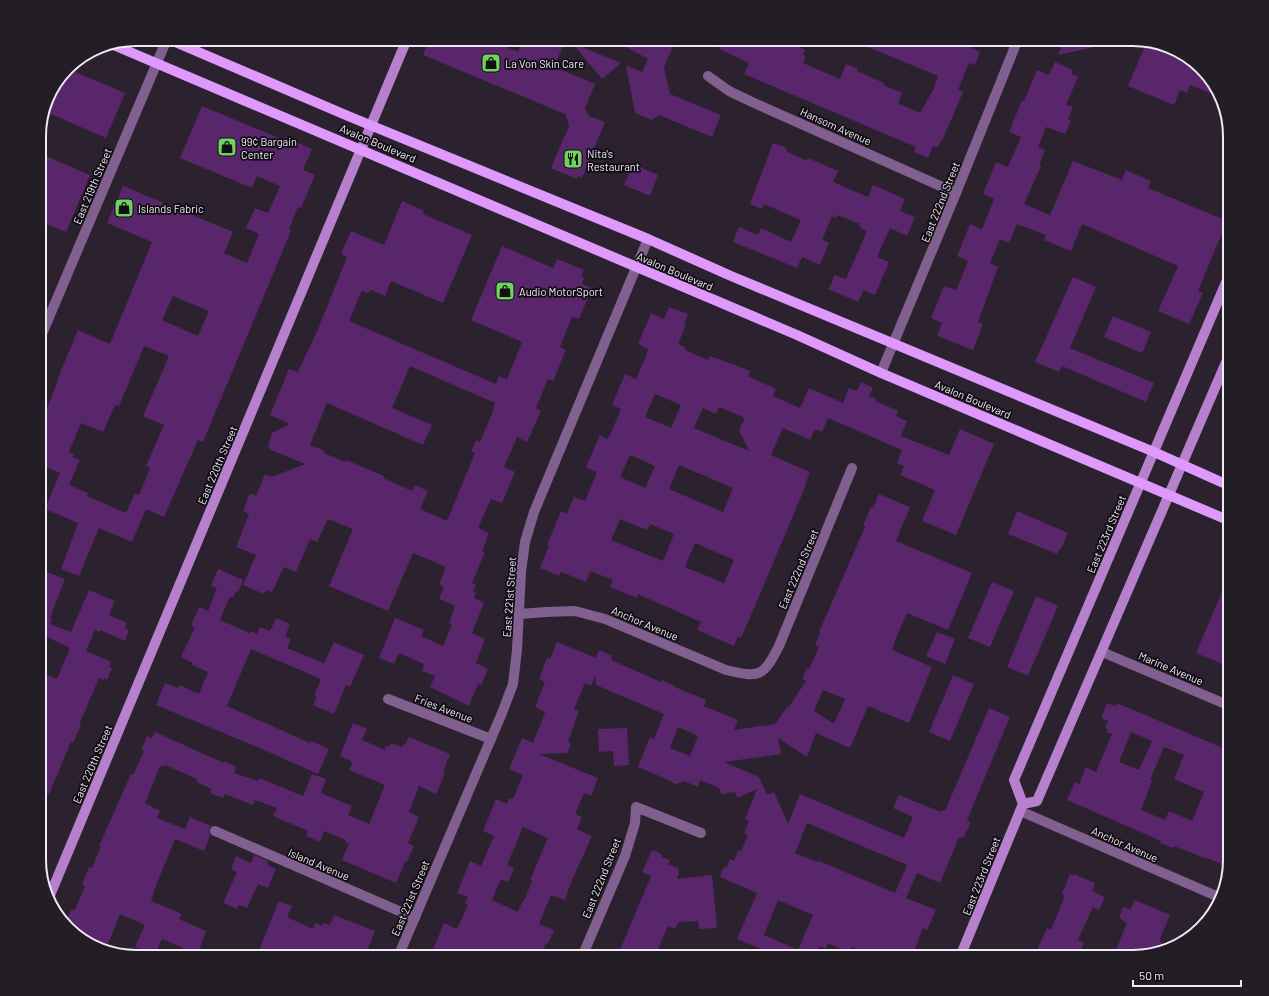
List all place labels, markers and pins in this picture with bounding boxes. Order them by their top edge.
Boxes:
shop icon: La Von Skin Care [480,52,502,74]
place label: La Von Skin Care [505,57,584,70]
place label: 99¢ Bargain Center [241,135,297,161]
shop icon: 99¢ Bargain Center [216,136,238,158]
place label: Nita's Restaurant [587,147,640,173]
restaurant icon: Nita's Restaurant [562,148,584,170]
shop icon: Islands Fabric [113,197,135,219]
place label: Islands Fabric [138,202,204,215]
shop icon: Audio MotorSport [494,280,516,302]
place label: Audio MotorSport [519,285,603,298]

